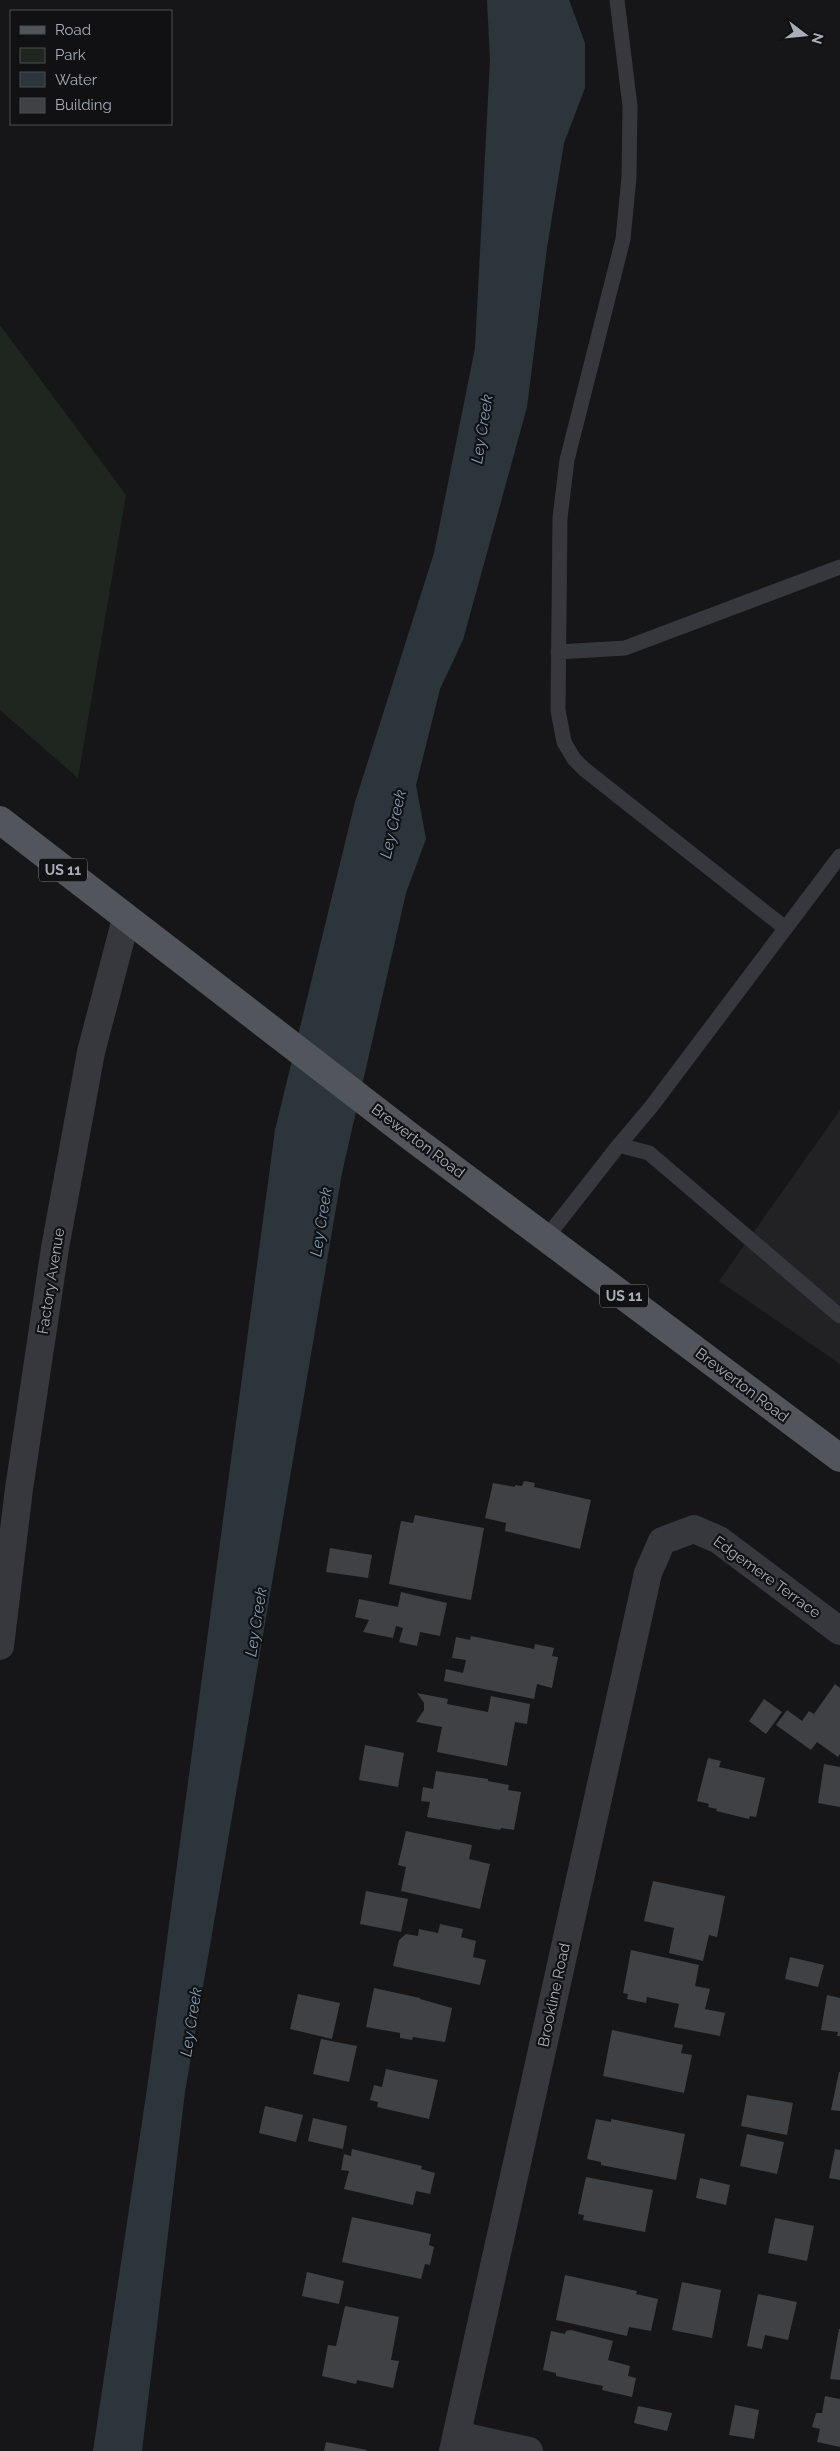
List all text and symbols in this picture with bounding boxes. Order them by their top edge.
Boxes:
legend [10,10,172,125]
north arrow [780,10,830,60]
text: Road [55,21,91,39]
text: N [808,31,827,46]
text: Park [55,46,86,64]
text: Water [55,71,98,89]
text: Building [55,96,112,114]
water label: Ley Creek [467,393,497,465]
water label: Ley Creek [376,787,410,860]
road number: US 11 [39,858,87,882]
street label: Brewerton Road [368,1100,468,1182]
water label: Ley Creek [306,1186,336,1258]
street label: Factory Avenue [34,1227,68,1335]
road number: US 11 [600,1284,648,1308]
street label: Brewerton Road [692,1344,792,1426]
street label: Edgemere Terrace [710,1532,824,1622]
water label: Ley Creek [241,1586,271,1658]
street label: Brookline Road [534,1942,574,2048]
water label: Ley Creek [176,1986,206,2058]

